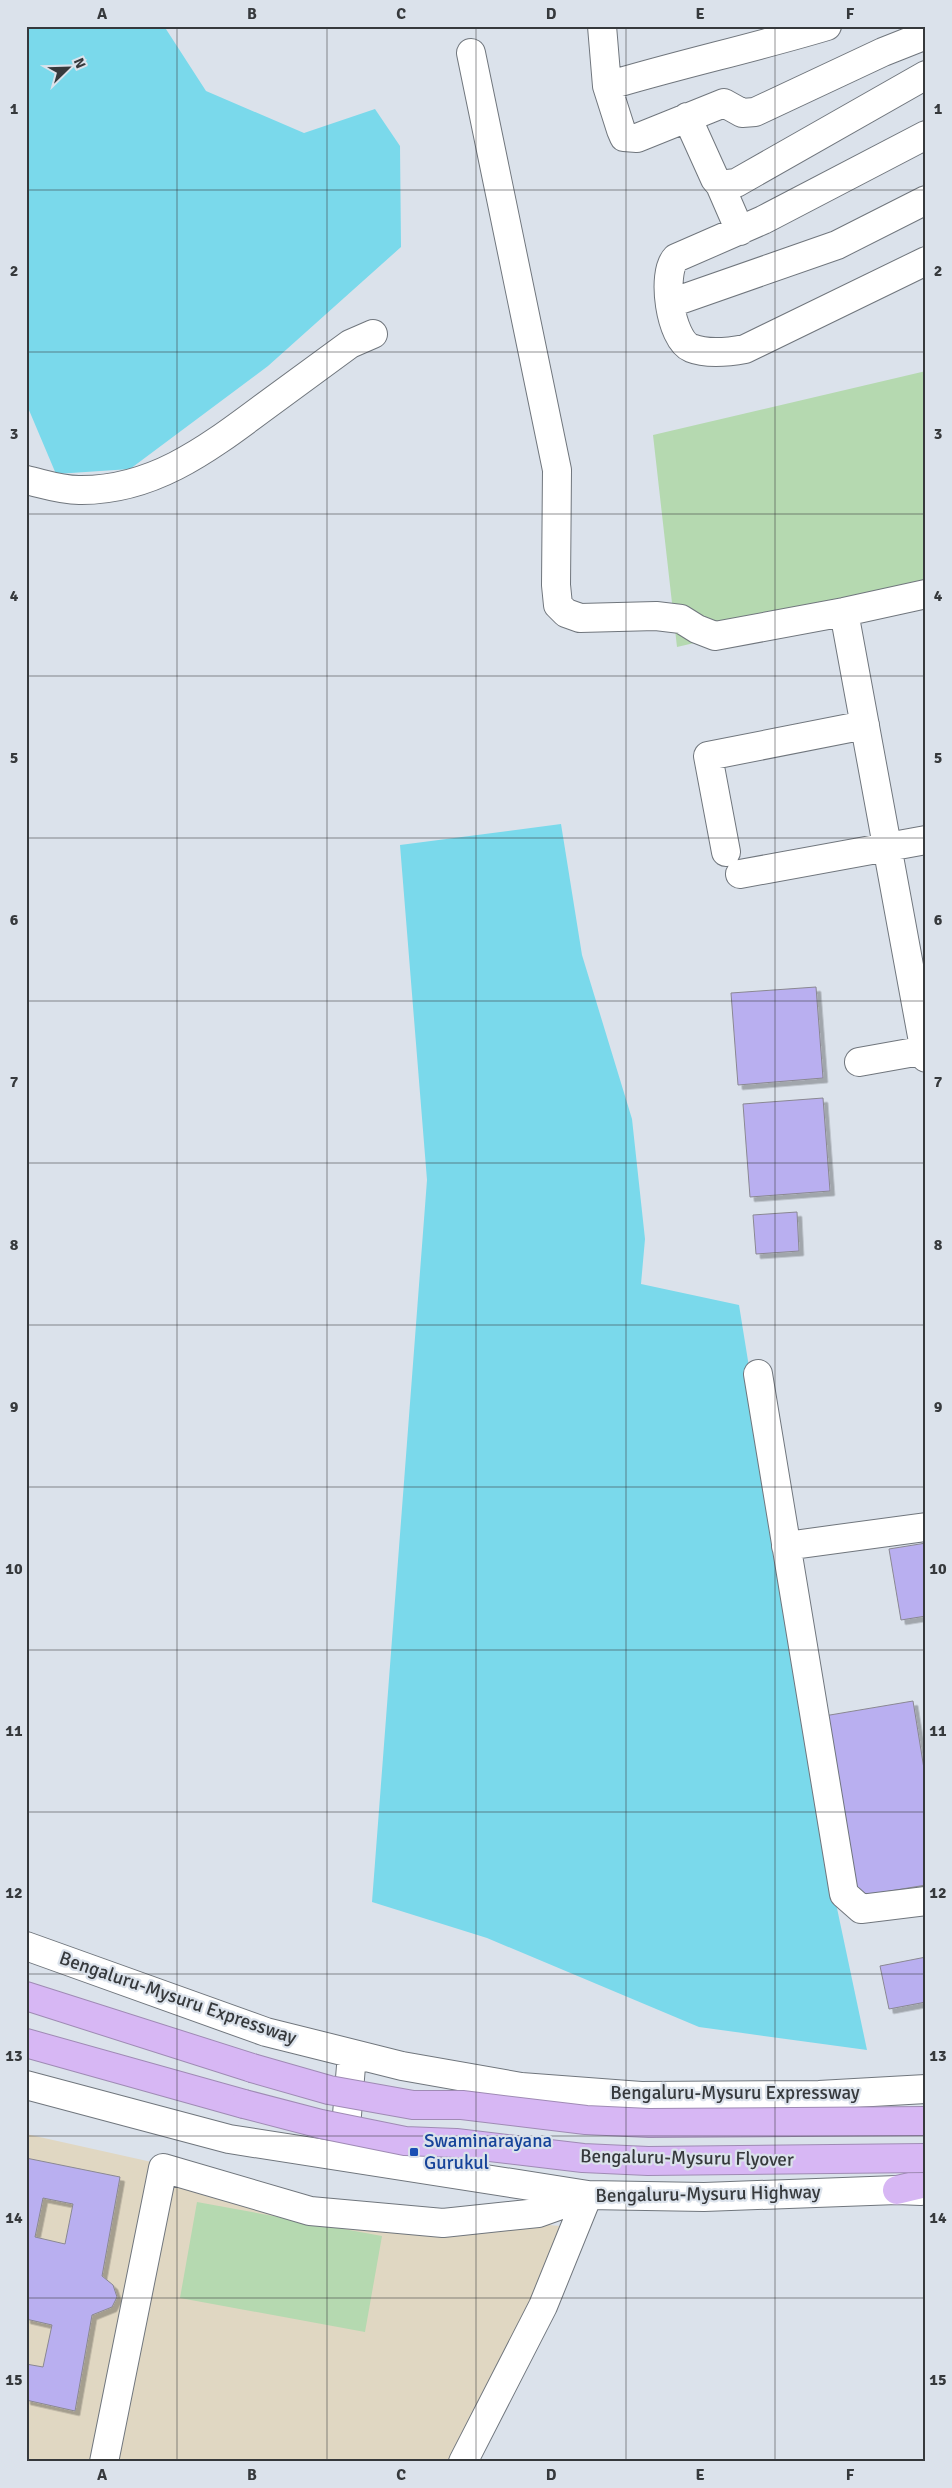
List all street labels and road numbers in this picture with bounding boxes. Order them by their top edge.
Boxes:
street label: Bengaluru-Mysuru Expressway [56,1946,300,2050]
street label: Bengaluru-Mysuru Expressway [610,2081,860,2105]
street label: Bengaluru-Mysuru Flyover [580,2144,794,2172]
street label: Bengaluru-Mysuru Highway [595,2180,821,2208]

